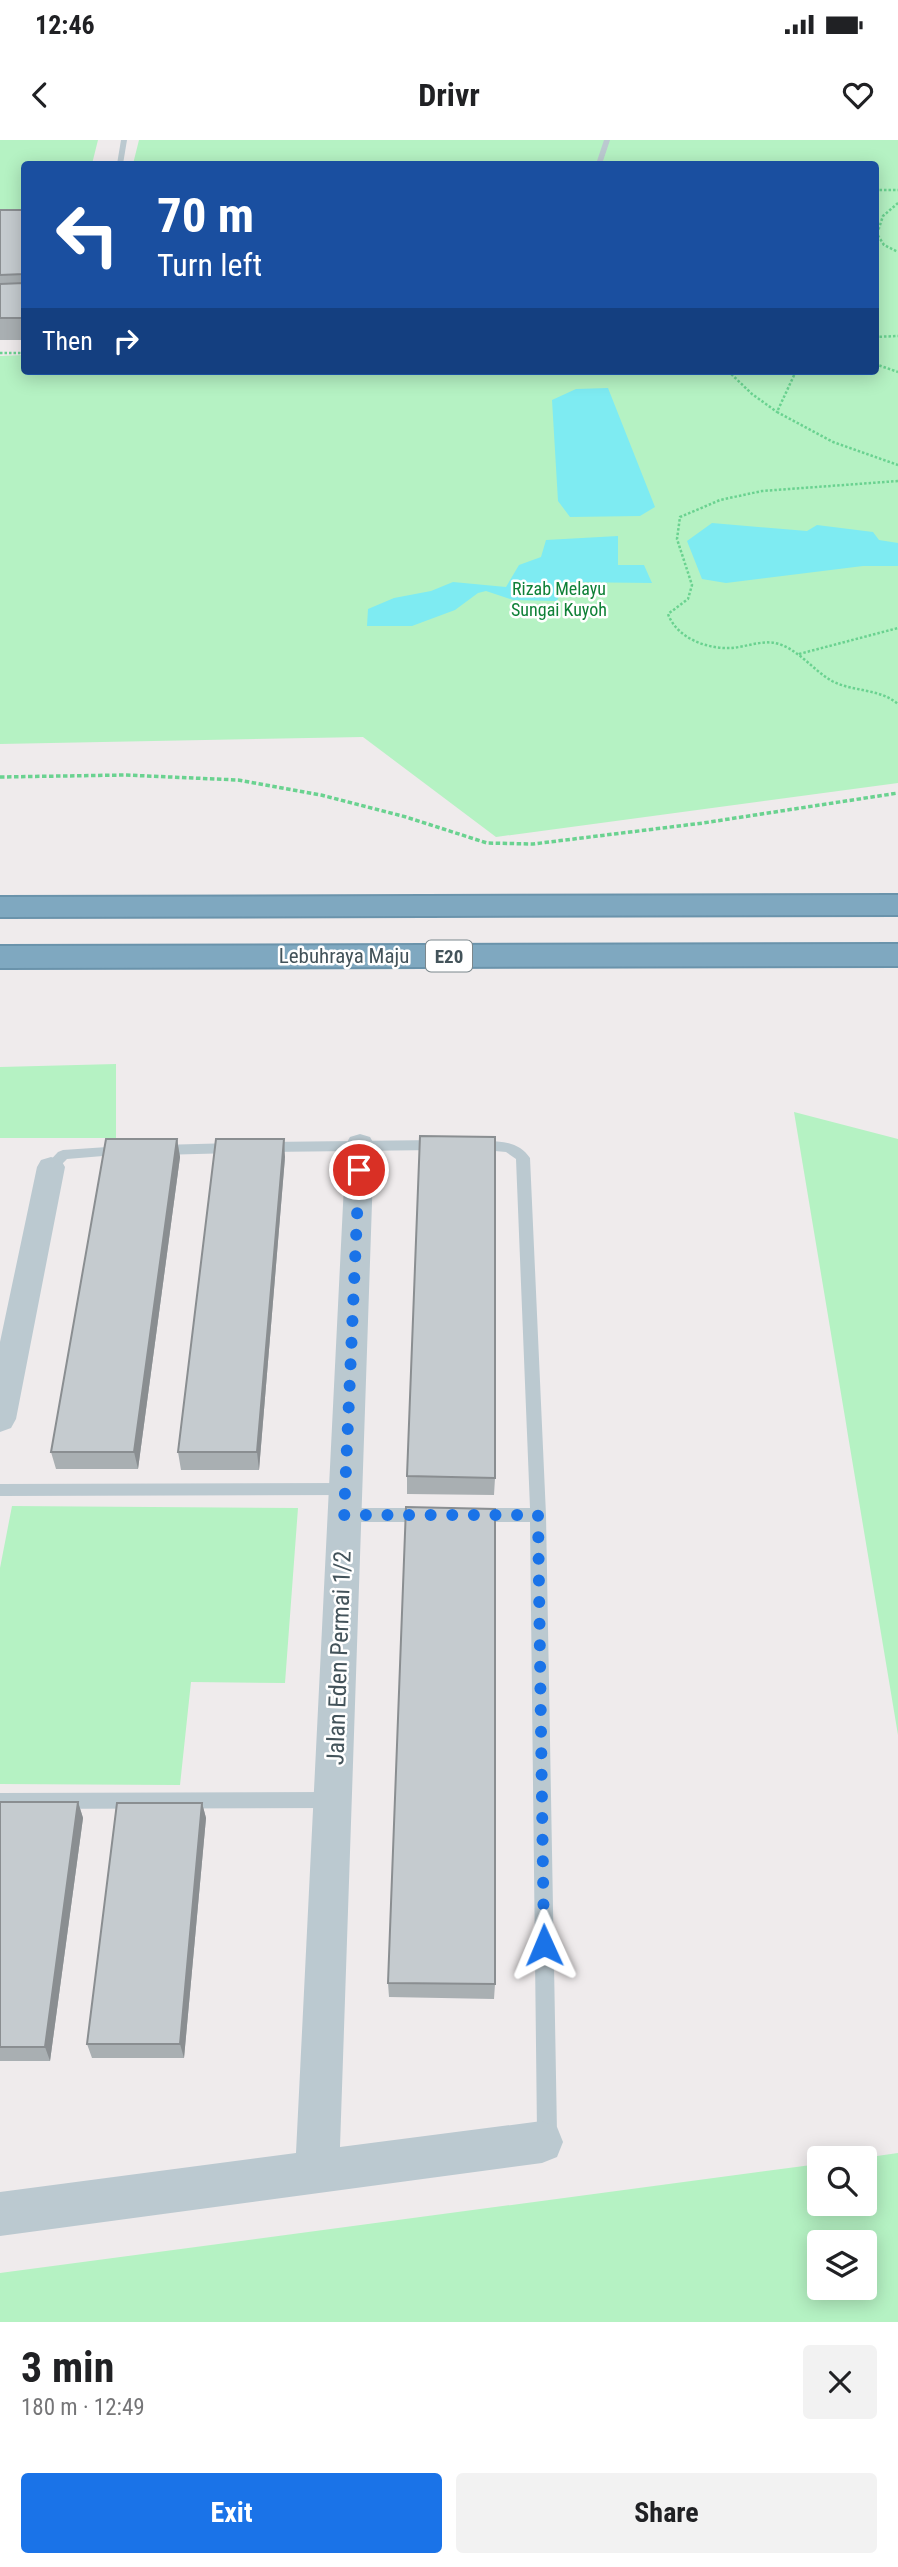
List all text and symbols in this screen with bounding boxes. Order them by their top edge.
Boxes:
text: 12:46 [35,10,95,40]
icon: back [21,76,59,114]
text: Drivr [418,76,480,114]
icon: heart [839,76,877,114]
text: 70 m [157,187,254,244]
icon: left [42,189,133,280]
text: Turn left [157,246,262,284]
icon: right [107,322,145,360]
text: Then [42,326,93,356]
park label: Rizab Melayu Sungai Kuyoh [511,578,607,620]
road number: E20 [426,940,472,972]
street label: Lebuhraya Maju [279,944,409,968]
pin [329,1140,389,1200]
icon: arrive [340,1151,378,1189]
street label: Jalan Eden Permai 1/2 [321,1551,357,1765]
position arrow [507,1908,581,1982]
map controls [807,2146,877,2300]
button: search [807,2146,877,2216]
button: layers [807,2230,877,2300]
text: 3 min [21,2343,114,2392]
button: close [803,2345,877,2419]
text: 180 m · 12:49 [21,2394,145,2421]
button: Exit [21,2473,442,2553]
button: Share [456,2473,877,2553]

